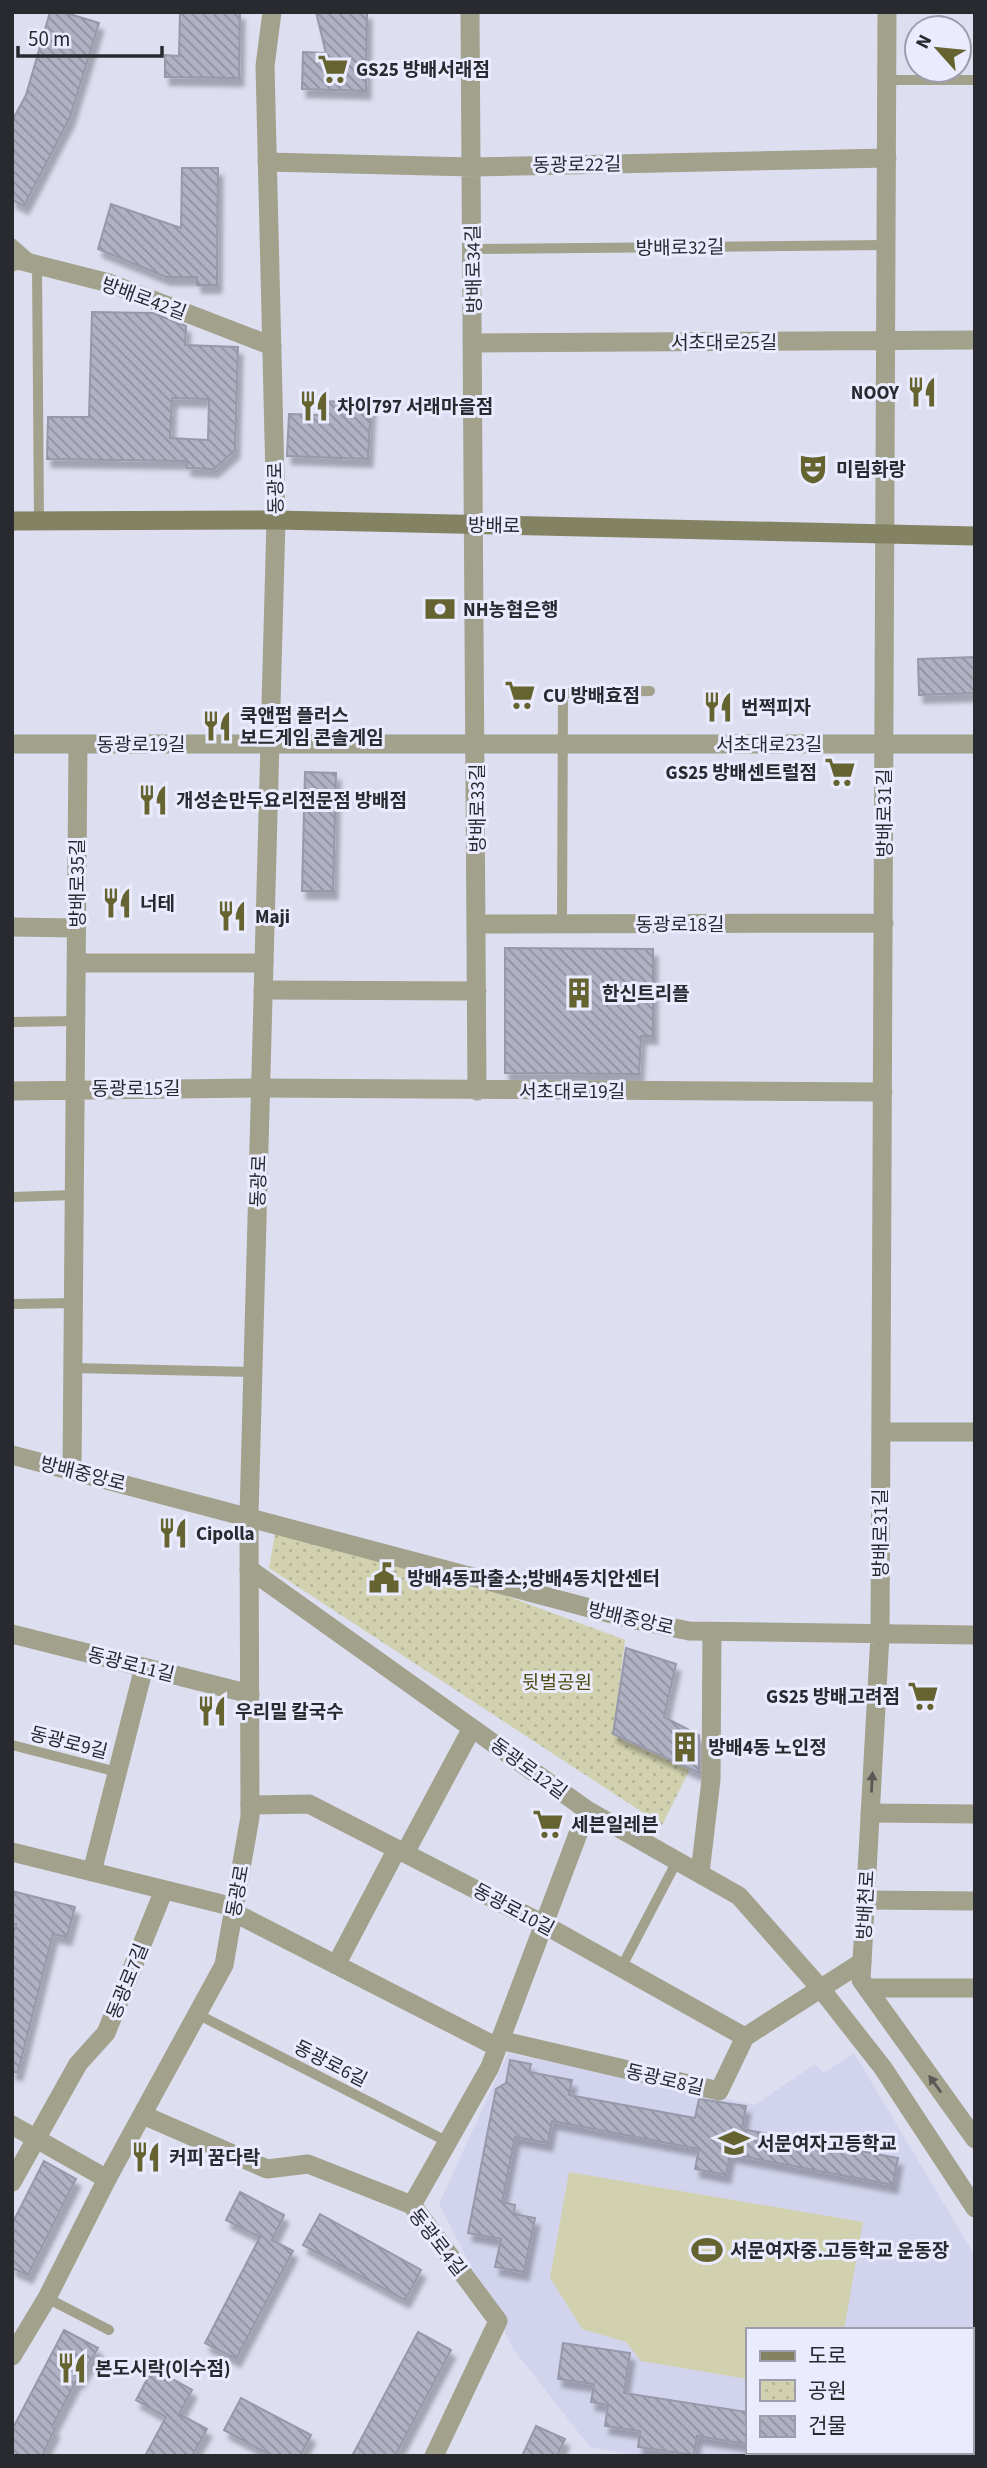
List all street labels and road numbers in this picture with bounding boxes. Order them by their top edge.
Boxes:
street label: 동광로22길 [532,151,622,180]
street label: 방배로34길 [460,224,489,314]
street label: 방배로32길 [635,234,725,263]
street label: 방배로42길 [97,272,190,327]
street label: 서초대로25길 [671,330,777,357]
street label: 동광로 [263,462,290,514]
street label: 방배로 [468,513,520,540]
street label: 동광로19길 [97,732,185,759]
street label: 서초대로23길 [716,732,822,759]
street label: 방배로33길 [465,764,492,852]
street label: 방배로31길 [872,769,899,857]
street label: 방배로35길 [65,839,92,927]
street label: 동광로18길 [636,912,724,939]
street label: 동광로15길 [92,1076,180,1103]
street label: 서초대로19길 [519,1079,625,1106]
street label: 동광로 [245,1154,274,1208]
street label: 방배중앙로 [37,1451,128,1498]
street label: 방배로31길 [868,1489,895,1577]
street label: 방배중앙로 [585,1596,676,1642]
street label: 동광로11길 [84,1642,177,1689]
street label: 동광로9길 [27,1721,110,1766]
street label: 동광로12길 [484,1732,572,1806]
street label: 동광로 [221,1863,256,1919]
street label: 방배천로 [851,1869,882,1941]
street label: 동광로10길 [468,1878,559,1943]
street label: 동광로7길 [101,1940,156,2023]
street label: 동광로6길 [289,2034,372,2094]
street label: 동광로8길 [623,2058,706,2103]
street label: 동광로4길 [402,2203,472,2283]

